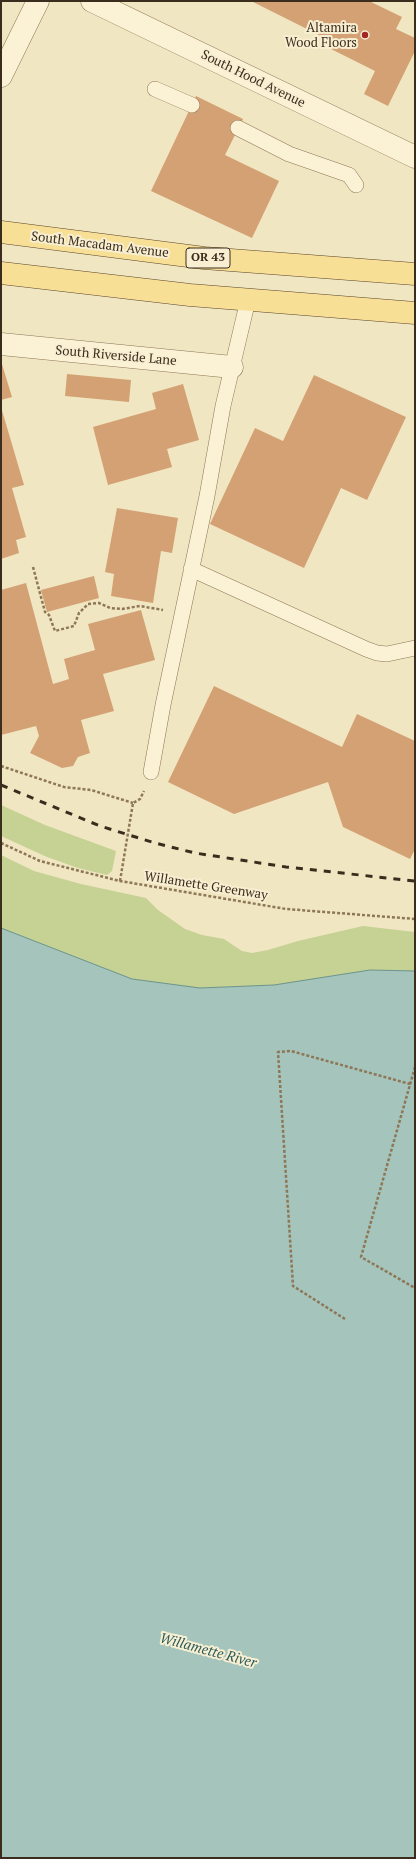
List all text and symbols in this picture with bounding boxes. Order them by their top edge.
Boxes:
place label: Altamira Wood Floors [285,20,357,51]
marker: Altamira Wood Floors [360,30,370,40]
street label: South Hood Avenue [198,47,308,111]
street label: South Macadam Avenue [30,229,170,261]
road number: OR 43 [186,248,230,268]
street label: South Riverside Lane [55,343,177,369]
street label: Willamette Greenway [143,869,269,903]
water label: Willamette River [158,1630,258,1672]

